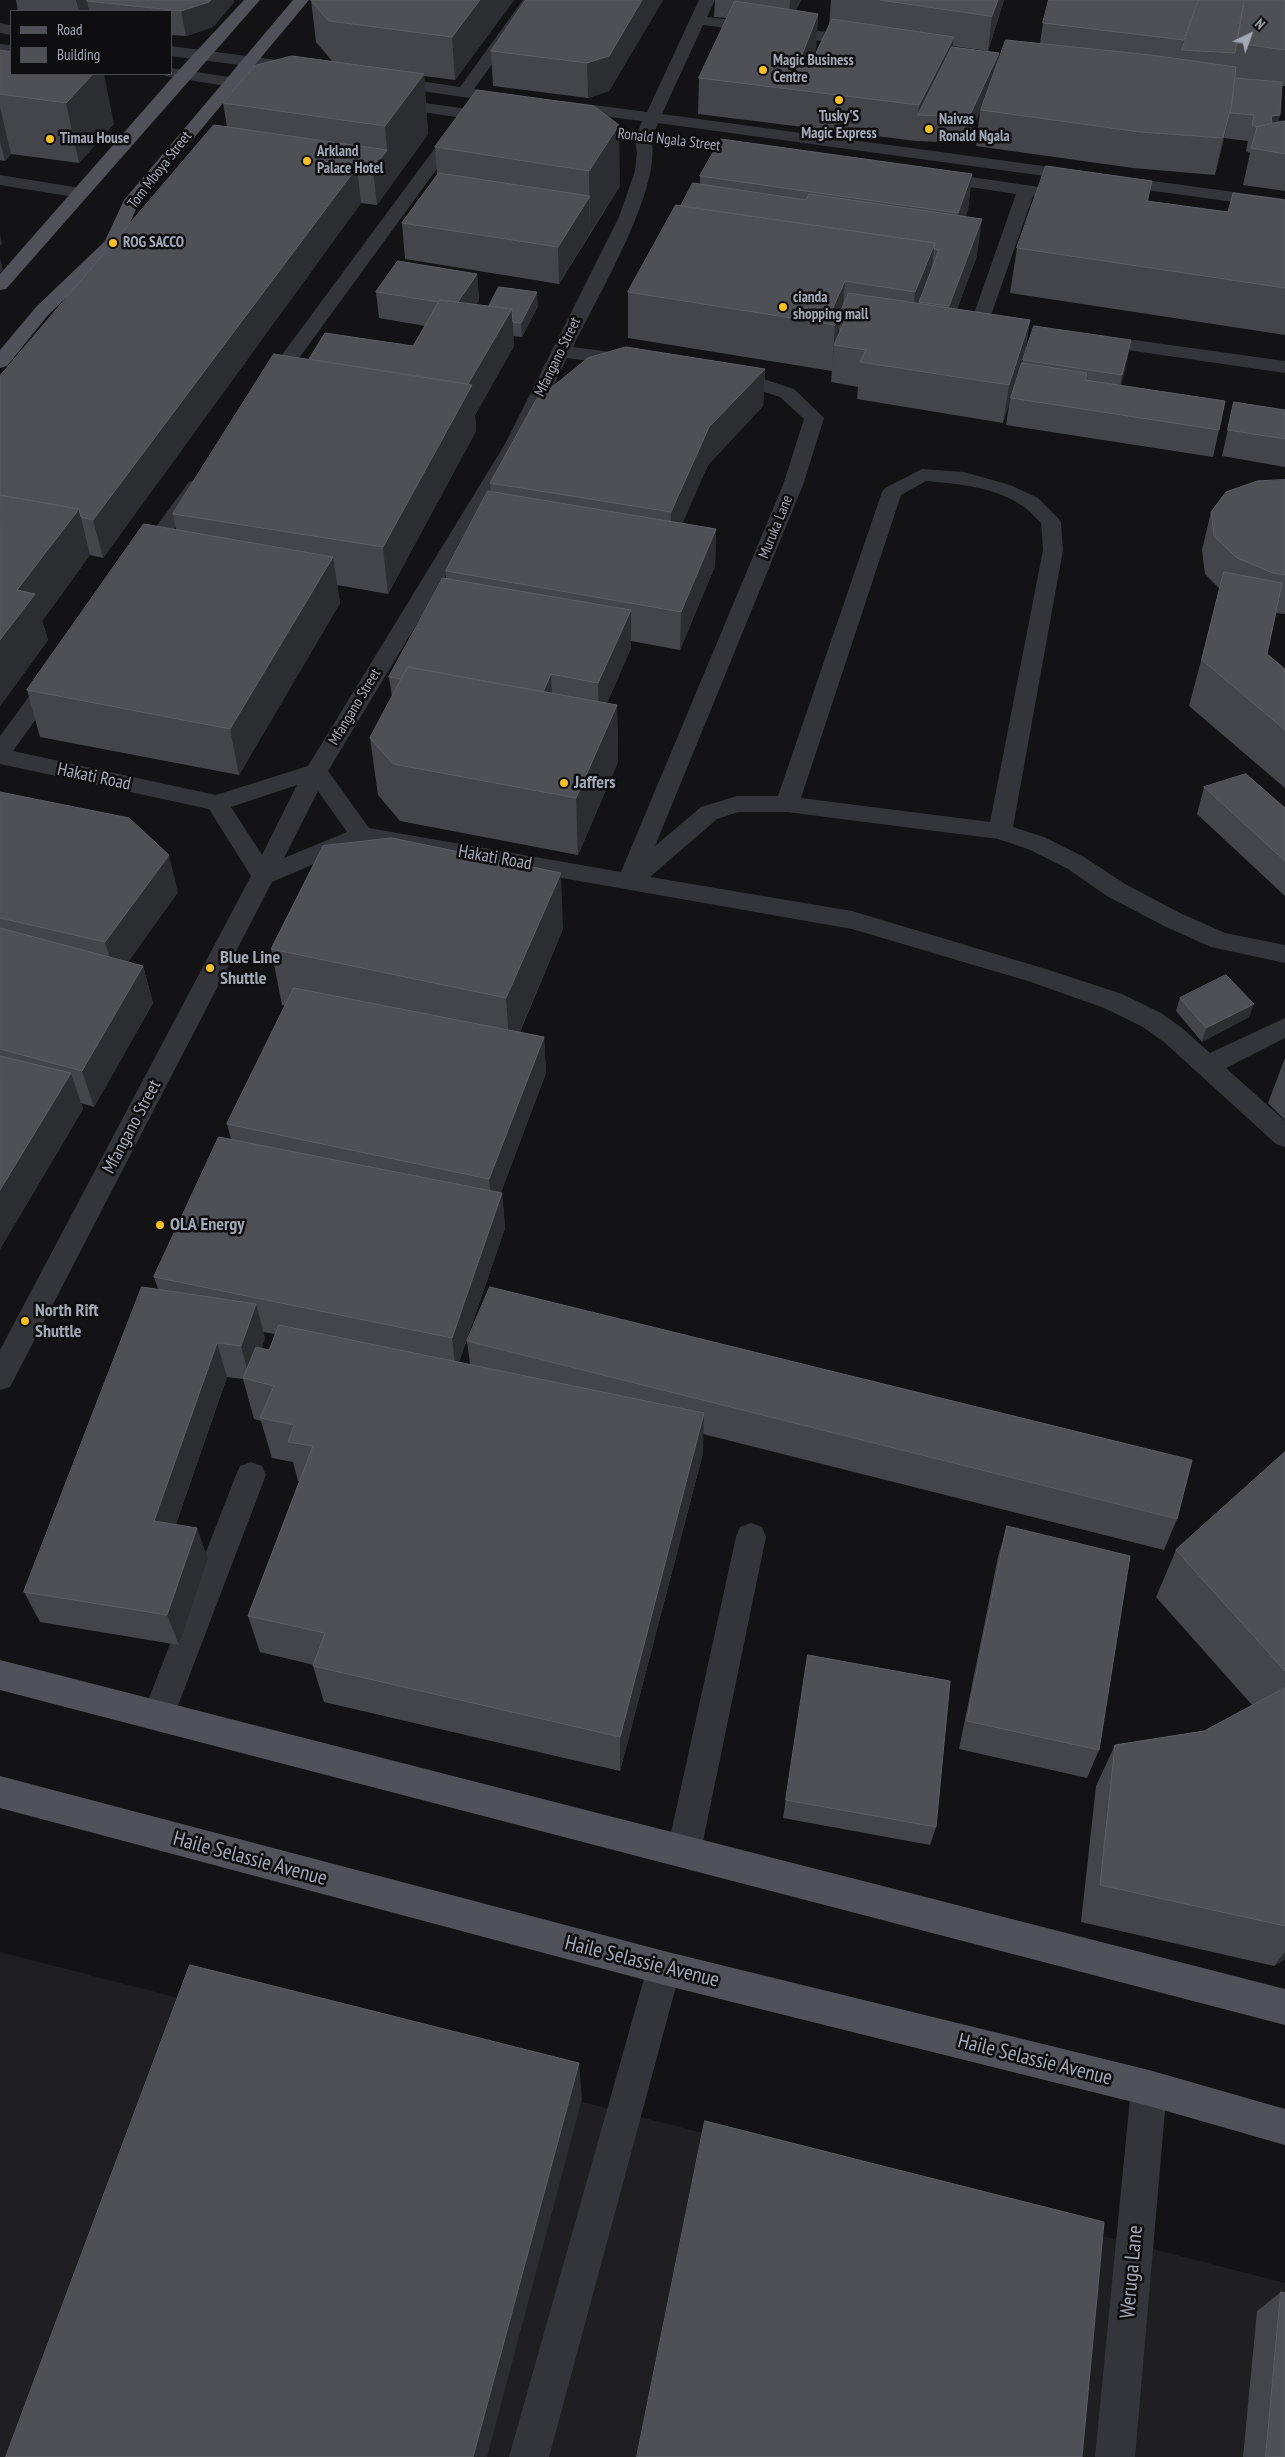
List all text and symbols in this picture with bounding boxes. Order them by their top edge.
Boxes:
legend [10,10,172,75]
north arrow [1225,10,1275,60]
text: N [1251,15,1269,33]
text: Road [57,20,83,39]
text: Building [57,45,100,64]
place label: Magic Business Centre [773,52,854,87]
marker: Magic Business Centre [757,64,769,76]
marker: Tusky'S Magic Express [833,94,845,106]
place label: Tusky'S Magic Express [801,108,877,143]
place label: Naivas Ronald Ngala [939,111,1010,146]
marker: Naivas Ronald Ngala [923,123,935,135]
street label: Ronald Ngala Street [617,125,721,155]
street label: Tom Mboya Street [124,128,196,212]
place label: Timau House [60,130,129,148]
marker: Timau House [44,133,56,145]
place label: Arkland Palace Hotel [317,143,383,178]
marker: Arkland Palace Hotel [301,155,313,167]
place label: ROG SACCO [123,234,184,252]
marker: ROG SACCO [107,237,119,249]
place label: cianda shopping mall [793,289,868,324]
marker: cianda shopping mall [777,301,789,313]
street label: Mfangano Street [531,315,585,399]
street label: Muruka Lane [755,493,797,561]
street label: Mfangano Street [325,666,385,748]
street label: Hakati Road [55,759,133,795]
place label: Jaffers [574,772,616,794]
marker: Jaffers [558,777,570,789]
street label: Hakati Road [456,841,534,875]
place label: Blue Line Shuttle [220,947,280,990]
marker: Blue Line Shuttle [204,962,216,974]
street label: Mfangano Street [98,1076,166,1178]
place label: OLA Energy [170,1214,244,1236]
marker: OLA Energy [154,1219,166,1231]
place label: North Rift Shuttle [35,1300,99,1342]
marker: North Rift Shuttle [19,1315,31,1327]
street label: Haile Selassie Avenue [170,1826,330,1892]
street label: Haile Selassie Avenue [562,1931,722,1993]
street label: Haile Selassie Avenue [955,2029,1115,2091]
street label: Weruga Lane [1115,2224,1149,2320]

